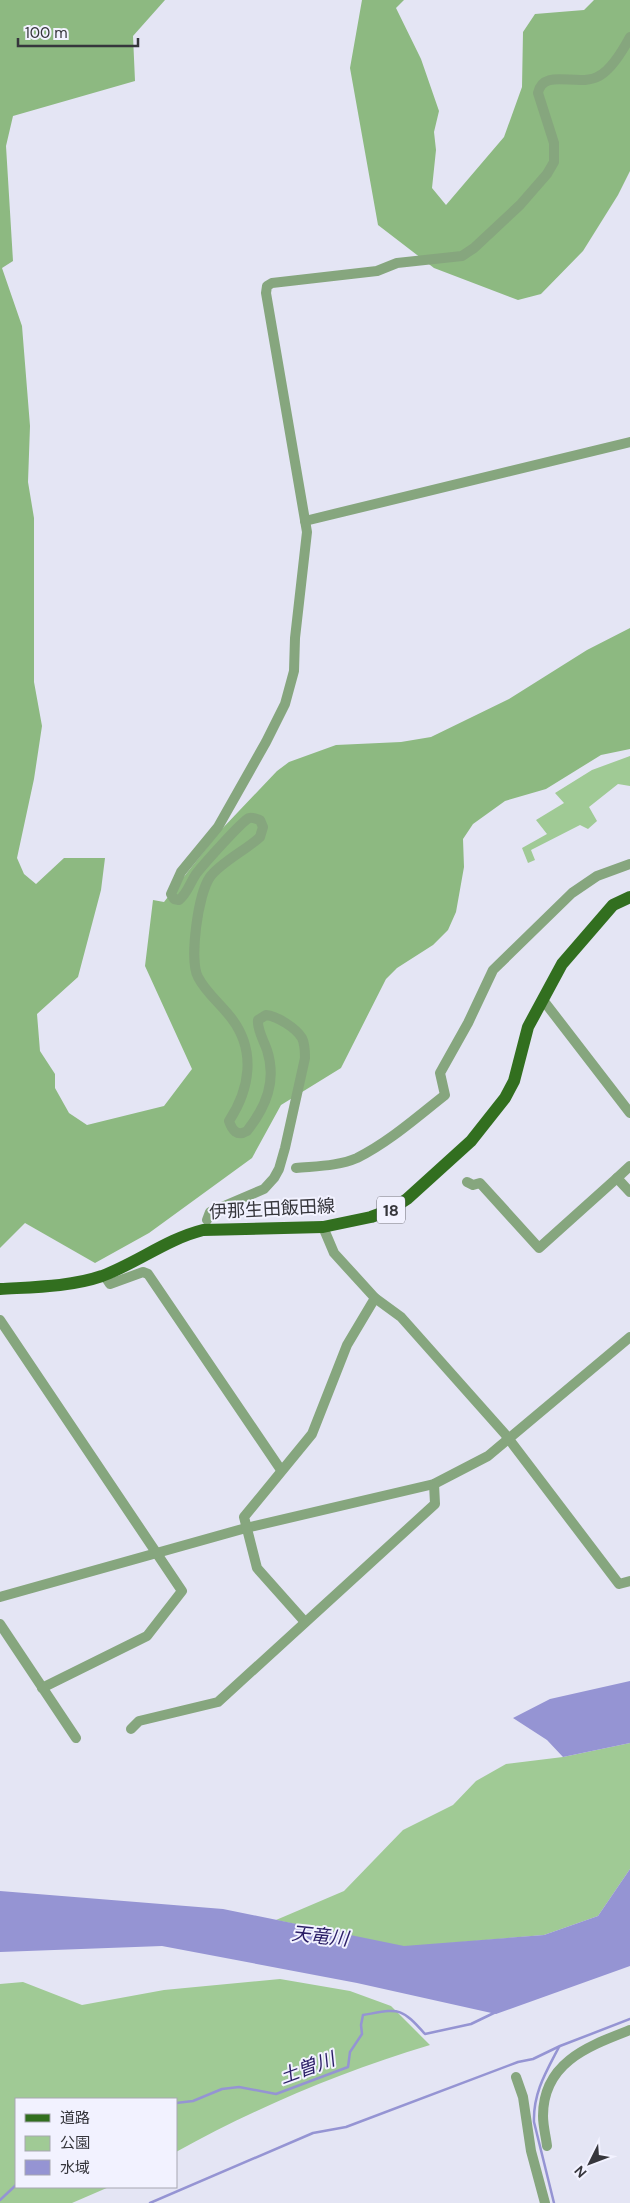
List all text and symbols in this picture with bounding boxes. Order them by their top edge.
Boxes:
scale bar [18,15,138,47]
text: 100 m [25,23,68,43]
street label: 伊那生田飯田線 [208,1194,336,1224]
road number: 18 [377,1196,405,1224]
water label: 天竜川 [290,1921,352,1952]
water label: 土曽川 [276,2046,340,2089]
legend [15,2098,178,2188]
text: 道路 [60,2108,90,2128]
text: 公園 [60,2133,90,2153]
north arrow [565,2138,615,2188]
text: 水域 [60,2158,90,2178]
text: N [570,2162,590,2182]

